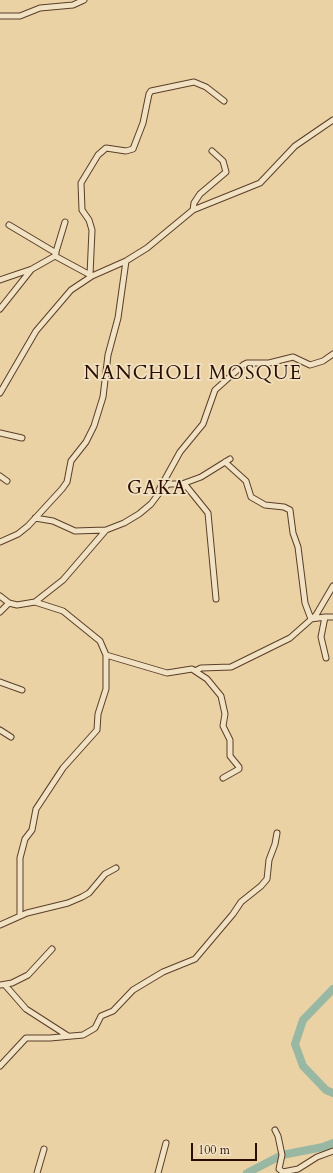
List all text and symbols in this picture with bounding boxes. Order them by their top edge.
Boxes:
district label: NANCHOLI MOSQUE [84,364,302,386]
district label: GAKA [127,479,187,501]
scale bar [193,1135,259,1161]
text: 100 m [198,1142,230,1158]

